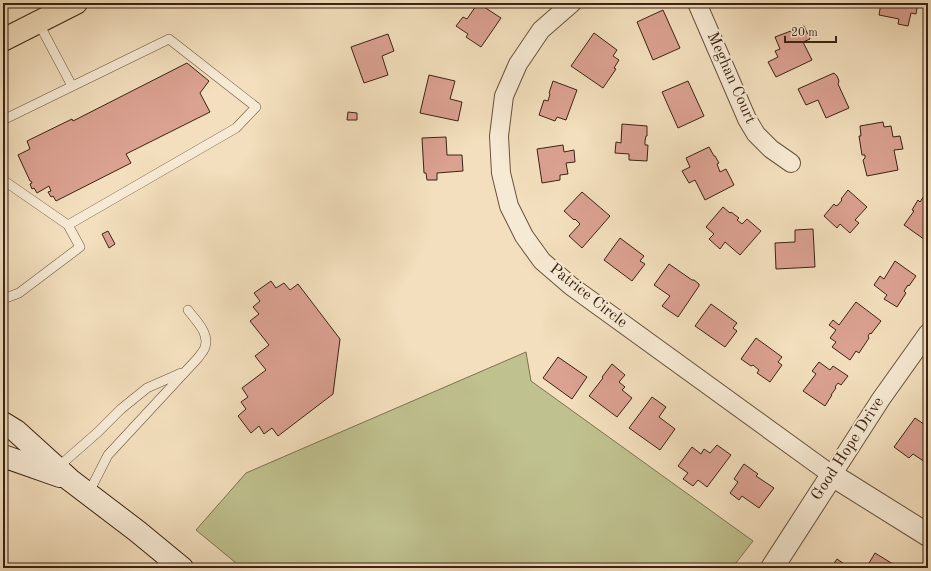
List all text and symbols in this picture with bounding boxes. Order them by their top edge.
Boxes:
scale bar [785,18,836,44]
text: 20 m [791,27,818,39]
street label: Meghan Court [704,30,759,127]
street label: Patrice Circle [546,261,630,331]
street label: Good Hope Drive [809,395,887,503]

